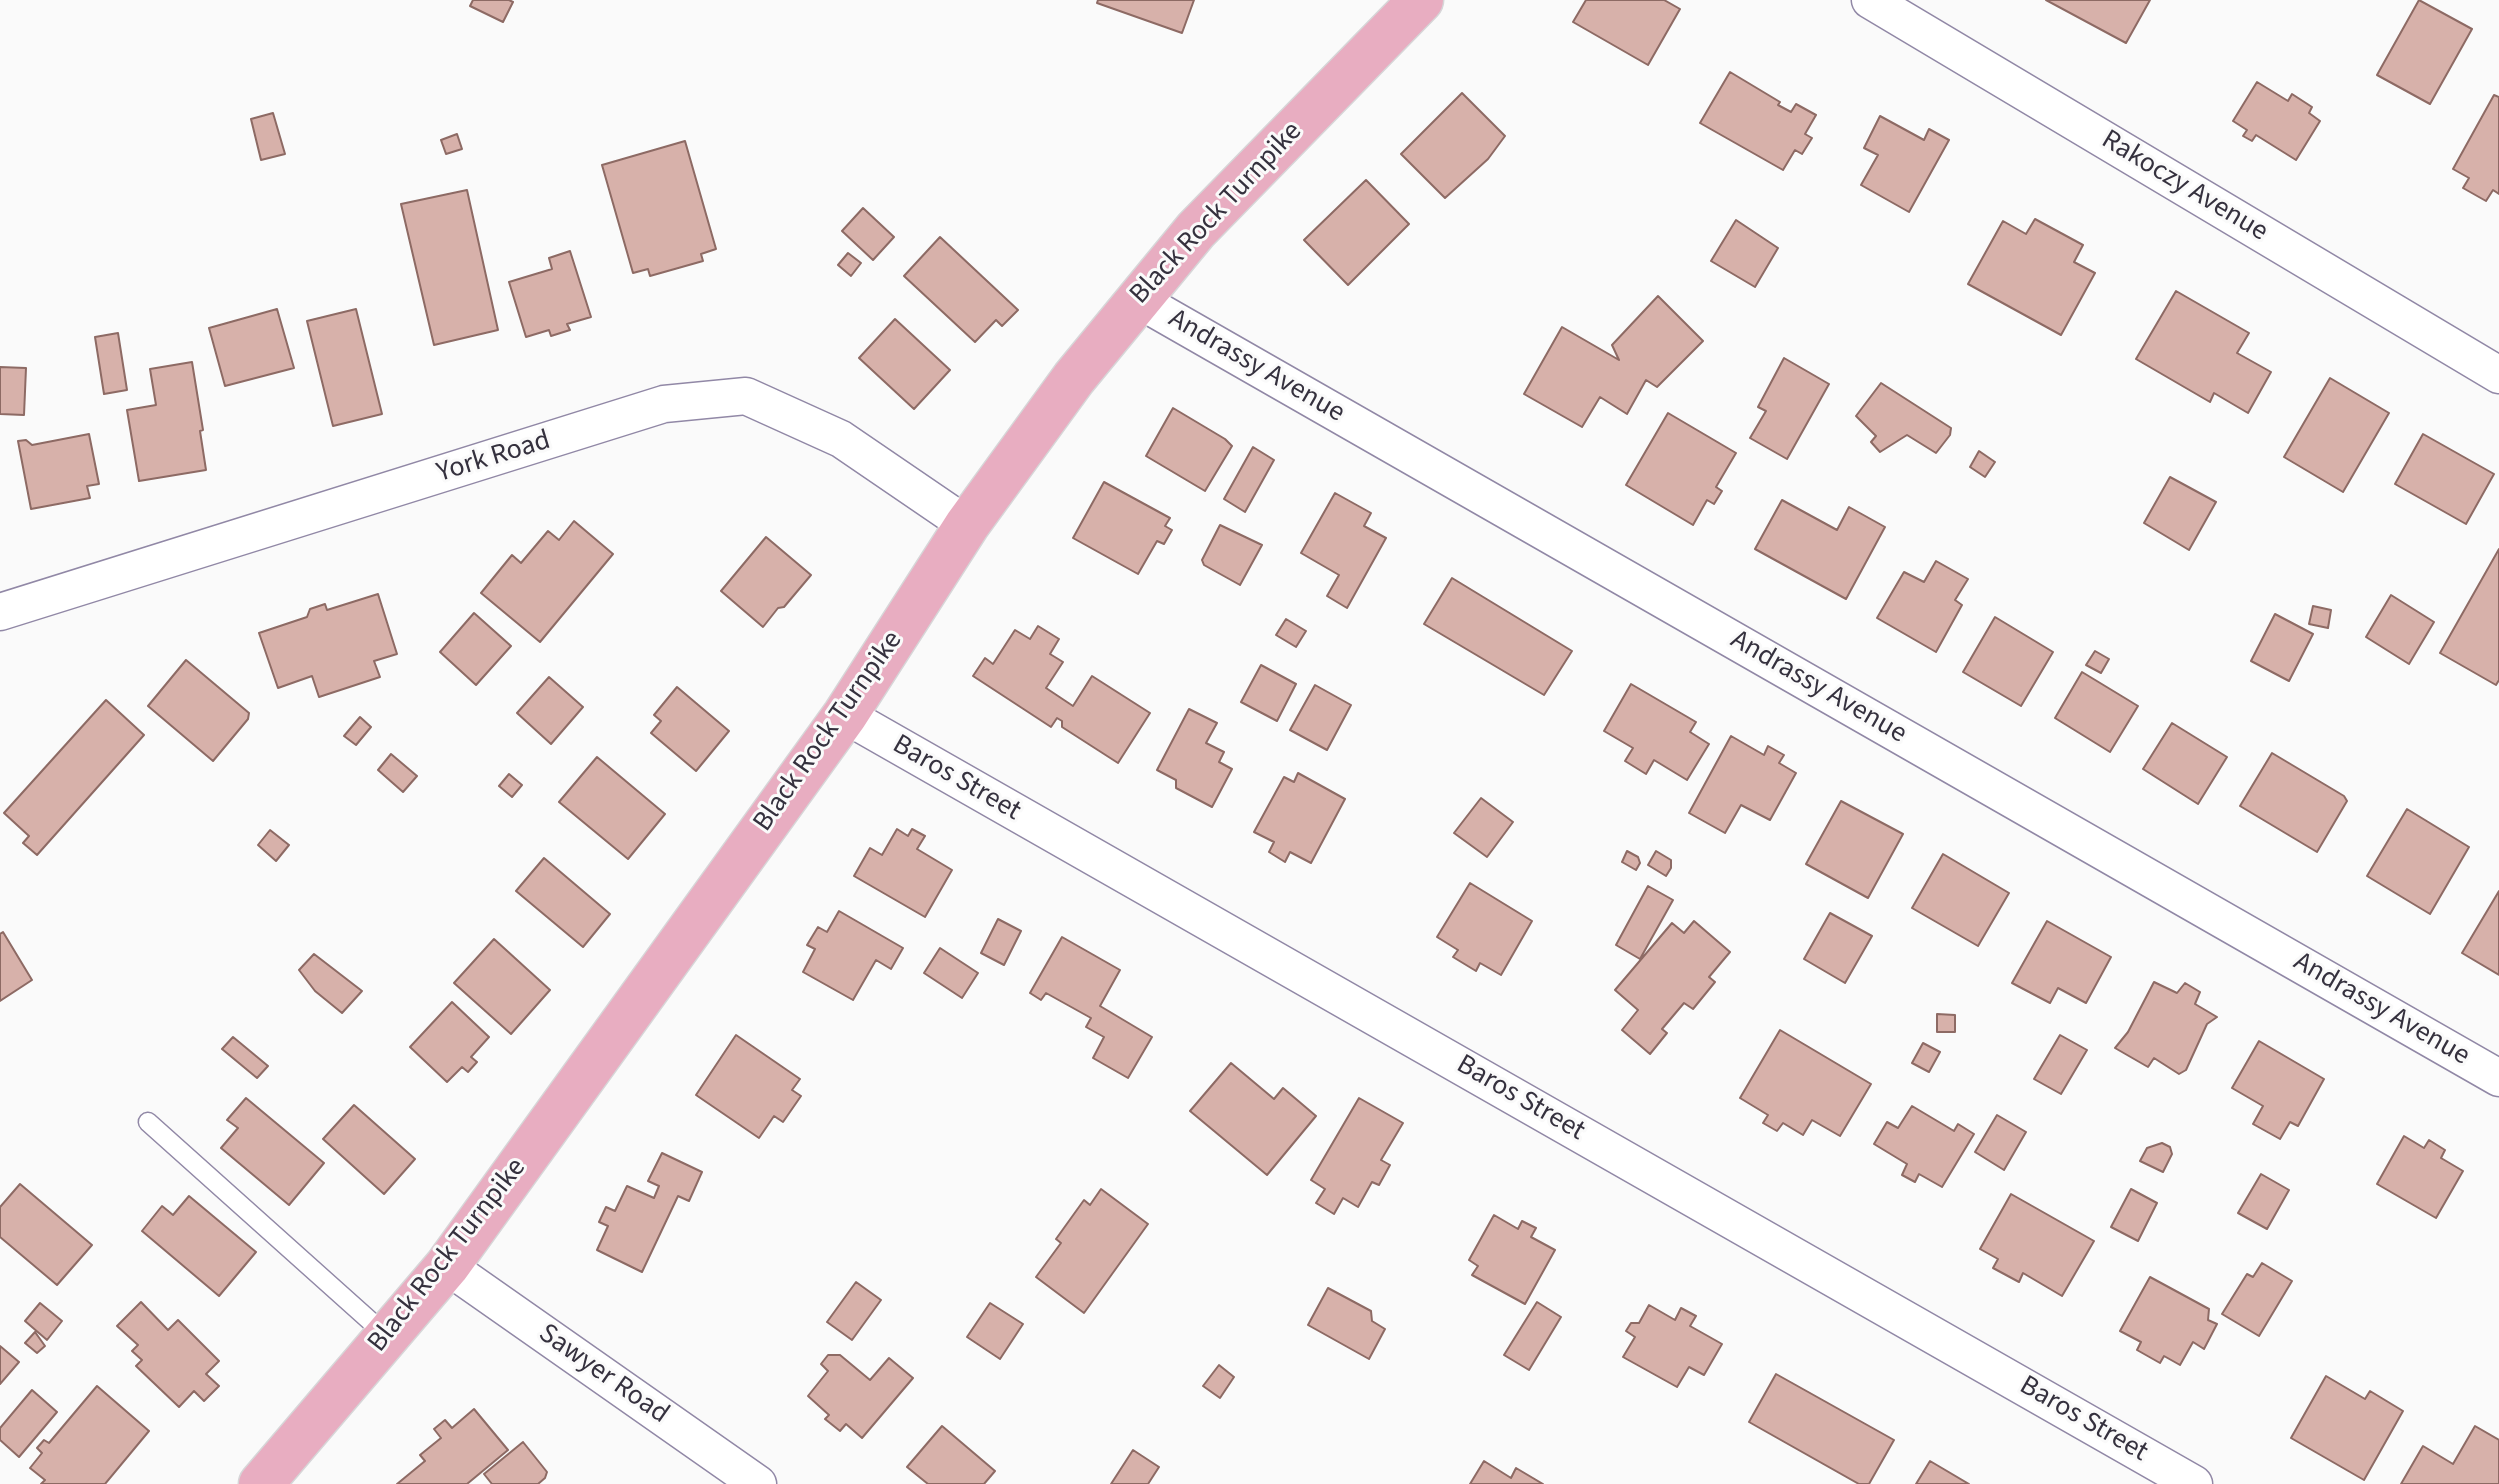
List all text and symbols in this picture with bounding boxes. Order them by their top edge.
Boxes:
street label: Black Rock Turnpike [1124,116,1310,312]
street label: Rakoczy Avenue [2095,124,2273,250]
street label: Andrassy Avenue [1162,303,1350,431]
street label: York Road [433,425,555,491]
street label: Andrassy Avenue [1724,624,1912,752]
street label: Black Rock Turnpike [747,625,911,839]
street label: Baros Street [886,729,1026,829]
street label: Andrassy Avenue [2287,946,2475,1074]
street label: Baros Street [1450,1049,1590,1149]
street label: Black Rock Turnpike [362,1152,534,1360]
street label: Sawyer Road [531,1318,675,1432]
street label: Baros Street [2013,1370,2153,1470]

